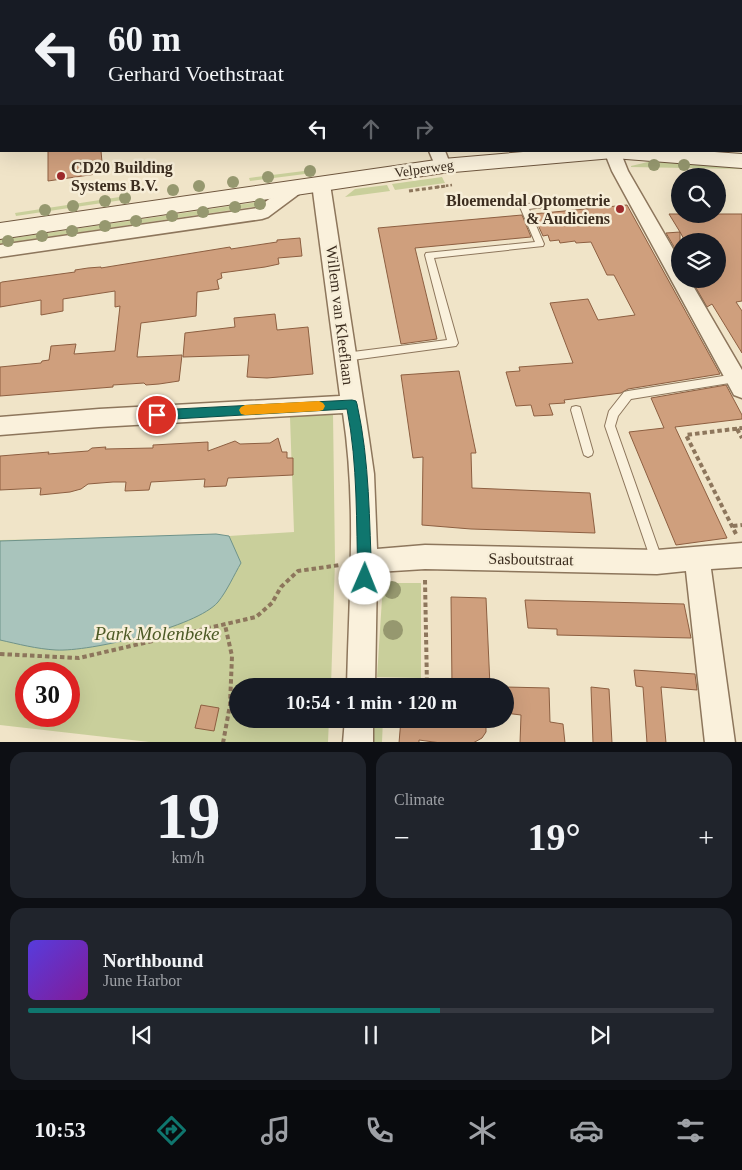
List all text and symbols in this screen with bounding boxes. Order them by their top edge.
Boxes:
icon: left [25,20,90,85]
text: 60 m [108,20,181,59]
text: Gerhard Voethstraat [108,61,284,86]
icon: left [304,115,332,143]
icon: ahead [357,115,385,143]
icon: right [410,115,438,143]
street label: Velperweg [393,157,455,181]
place label: CD20 Building Systems B.V. [71,159,173,195]
map controls [671,168,726,288]
button: search [671,168,726,223]
marker: CD20 Building Systems B.V. [55,170,67,182]
place label: Bloemendal Optometrie & Audiciens [446,192,610,227]
marker: Bloemendal Optometrie & Audiciens [614,203,626,215]
button: layers [671,233,726,288]
street label: Willem van Kleeflaan [323,244,357,386]
pin [136,394,178,436]
icon: arrive [143,401,171,429]
street label: Sasboutstraat [488,550,574,568]
position arrow [338,552,390,604]
park label: Park Molenbeke [93,623,220,644]
speed limit sign: 30 [15,662,80,727]
text: 10:54 · 1 min · 120 m [286,692,457,713]
text: 19 [156,780,221,852]
text: Climate [394,791,445,808]
text: 19° [527,816,581,858]
text: − [394,822,410,853]
text: + [698,822,714,853]
text: km/h [172,849,204,866]
text: Northbound [103,950,203,971]
text: June Harbor [103,972,182,989]
icon: previous [128,1021,156,1049]
icon: pause [357,1021,385,1049]
icon: next [586,1021,614,1049]
icon: directions [154,1113,189,1148]
icon: music [258,1113,293,1148]
icon: phone [362,1113,397,1148]
icon: climate [465,1113,500,1148]
icon: car [569,1113,604,1148]
icon: filters [673,1113,708,1148]
text: 10:53 [34,1117,86,1142]

